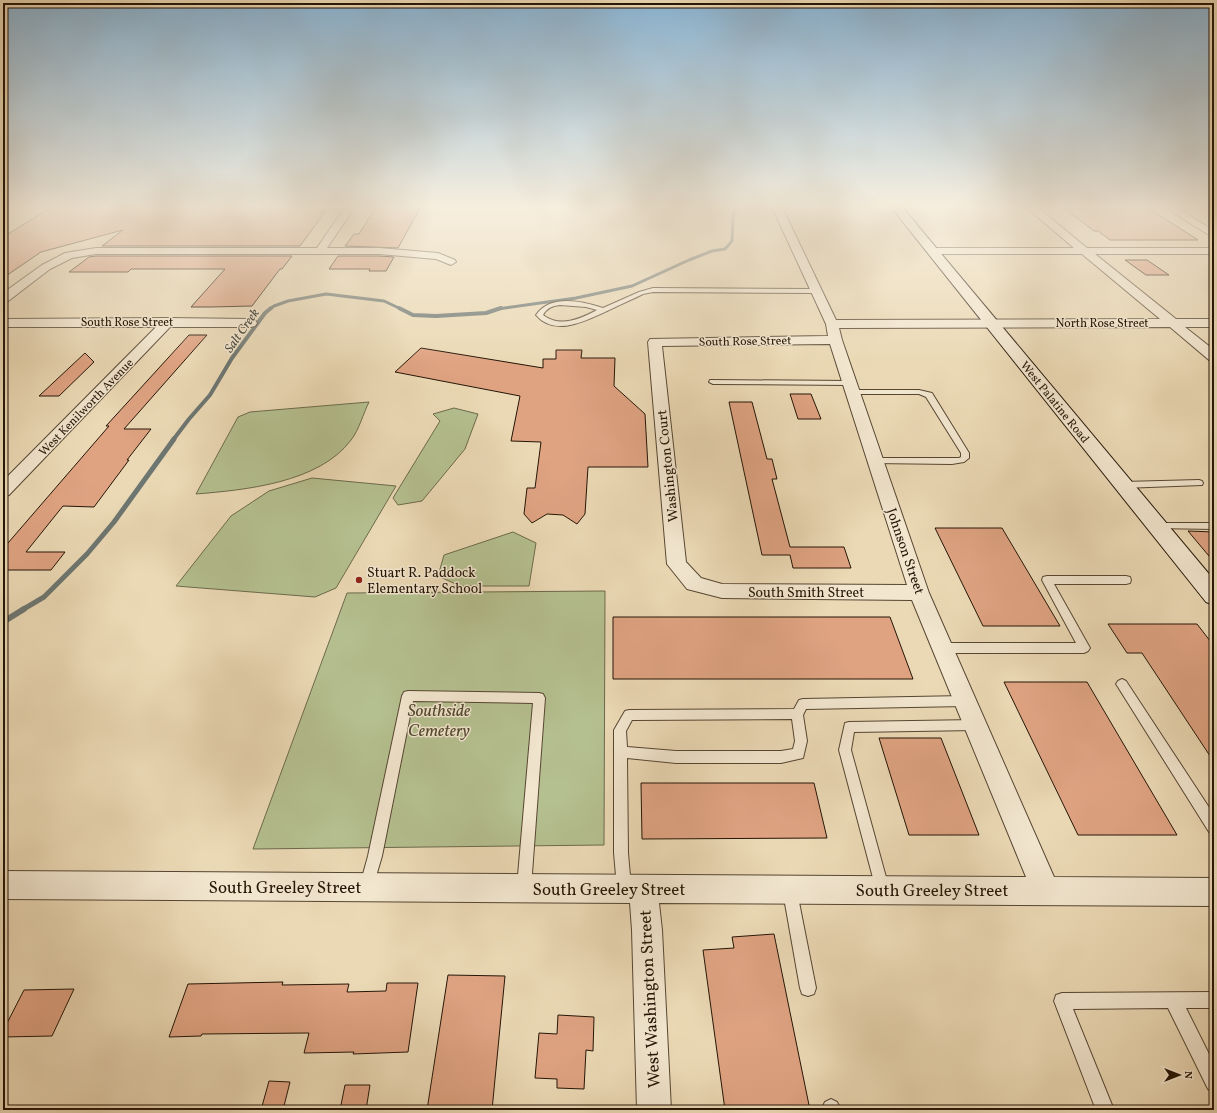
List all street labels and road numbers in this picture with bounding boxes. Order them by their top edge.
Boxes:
street label: South Rose Street [81,315,173,331]
street label: North Rose Street [1055,316,1149,332]
street label: South Rose Street [699,333,791,351]
street label: West Kenilworth Avenue [36,355,138,460]
street label: West Palatine Road [1016,358,1092,447]
street label: Washington Court [653,409,684,523]
street label: Johnson Street [881,506,928,597]
street label: South Smith Street [748,584,864,603]
street label: South Greeley Street [209,877,361,900]
street label: South Greeley Street [533,879,685,902]
street label: South Greeley Street [856,880,1008,903]
street label: West Washington Street [634,909,667,1089]

